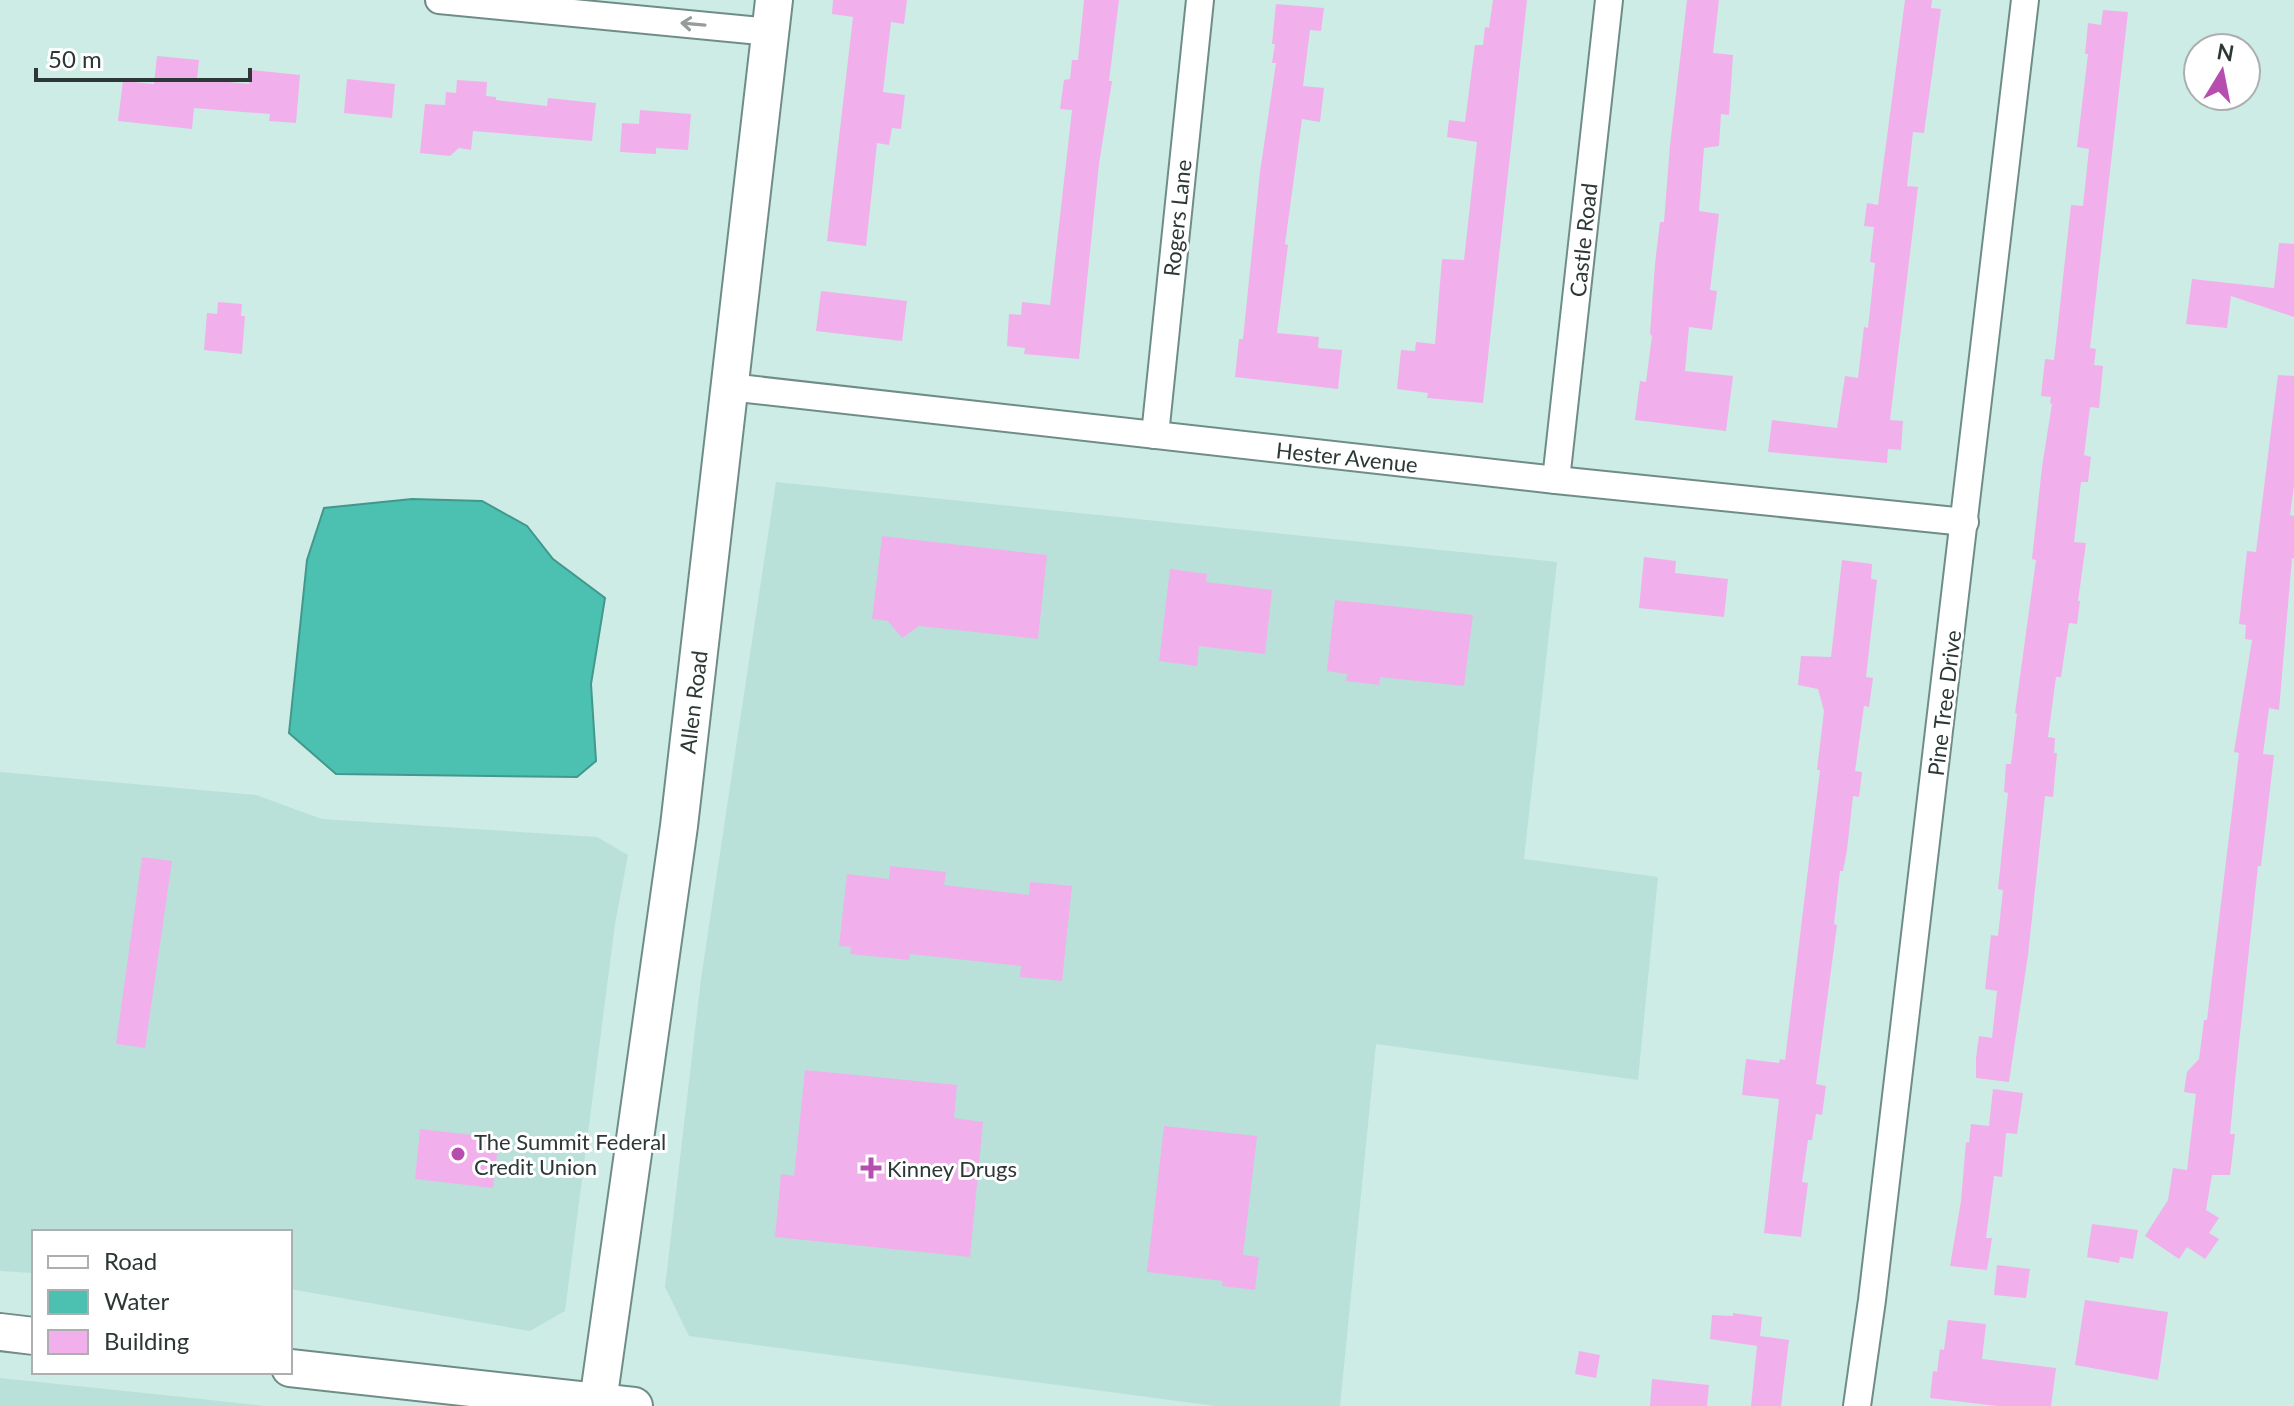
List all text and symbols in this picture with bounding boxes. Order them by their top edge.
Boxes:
one-way arrow [680,17,707,32]
scale bar [36,32,250,82]
north arrow [2182,32,2262,112]
text: N [2215,37,2236,67]
text: 50 m [48,44,102,73]
street label: Rogers Lane [1157,158,1197,278]
street label: Castle Road [1564,182,1602,298]
street label: Hester Avenue [1275,436,1419,478]
street label: Pine Tree Drive [1922,629,1966,777]
street label: Allen Road [673,649,713,755]
place label: The Summit Federal Credit Union [474,1128,666,1180]
marker: The Summit Federal Credit Union [449,1145,467,1163]
place label: Kinney Drugs [887,1155,1017,1182]
marker: Kinney Drugs [862,1159,880,1177]
legend [32,1230,292,1374]
text: Road [104,1246,157,1275]
text: Water [104,1286,169,1315]
text: Building [104,1326,189,1355]

